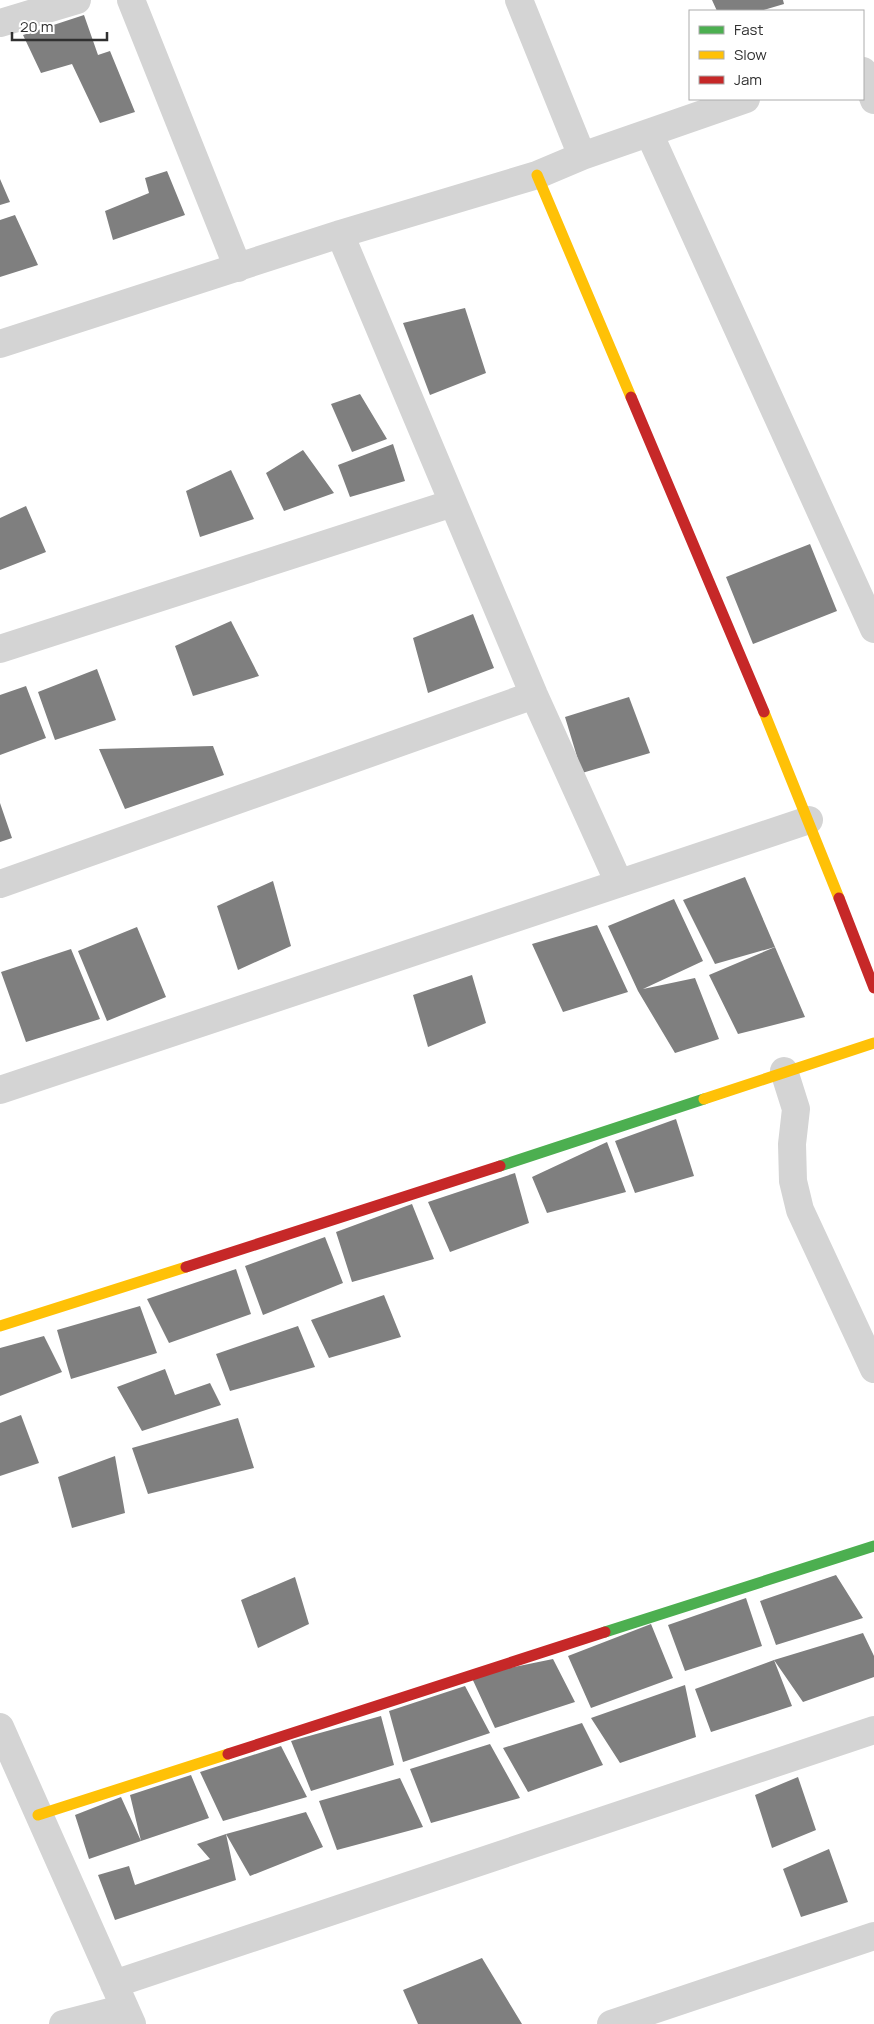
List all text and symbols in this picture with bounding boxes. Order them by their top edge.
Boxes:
scale bar [12,10,108,42]
legend [689,10,864,100]
text: 20 m [20,16,53,37]
text: Fast [734,19,763,40]
text: Slow [734,44,767,65]
text: Jam [734,69,762,90]

